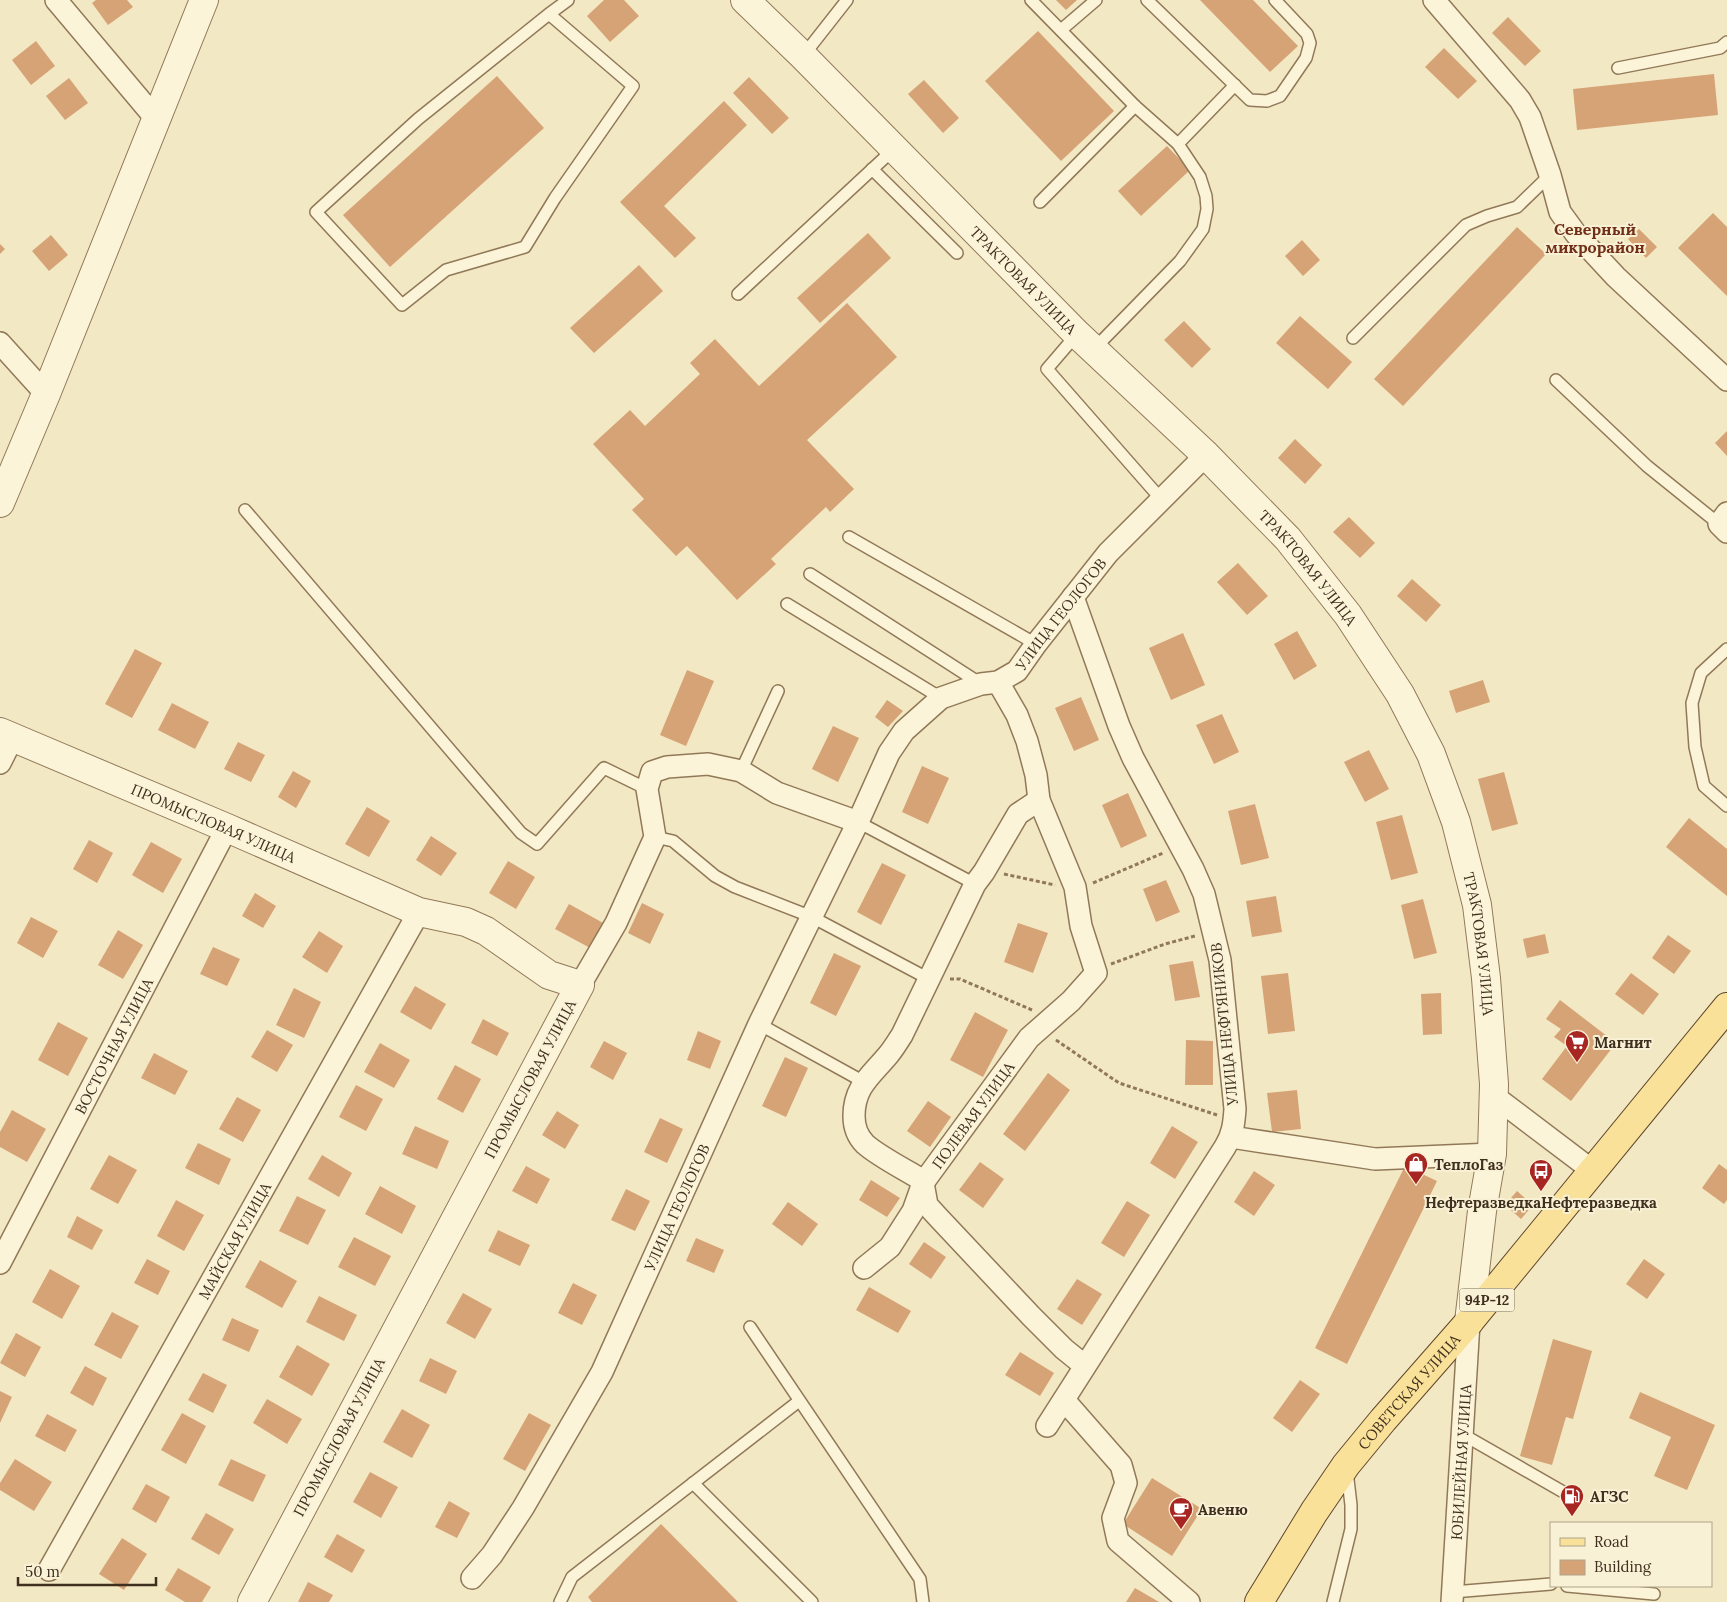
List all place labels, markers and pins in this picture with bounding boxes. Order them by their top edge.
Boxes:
supermarket icon: Магнит [1564,1029,1590,1063]
place label: Магнит [1594,1033,1652,1052]
shop icon: ТеплоГаз [1403,1151,1429,1185]
place label: ТеплоГаз [1434,1155,1504,1174]
bus stop icon: НефтеразведкаНефтеразведка [1528,1158,1554,1192]
place label: НефтеразведкаНефтеразведка [1425,1193,1657,1212]
fuel station icon: АГЗС [1559,1483,1585,1517]
place label: АГЗС [1590,1487,1629,1506]
cafe icon: Авеню [1168,1496,1194,1530]
place label: Авеню [1198,1500,1248,1519]

